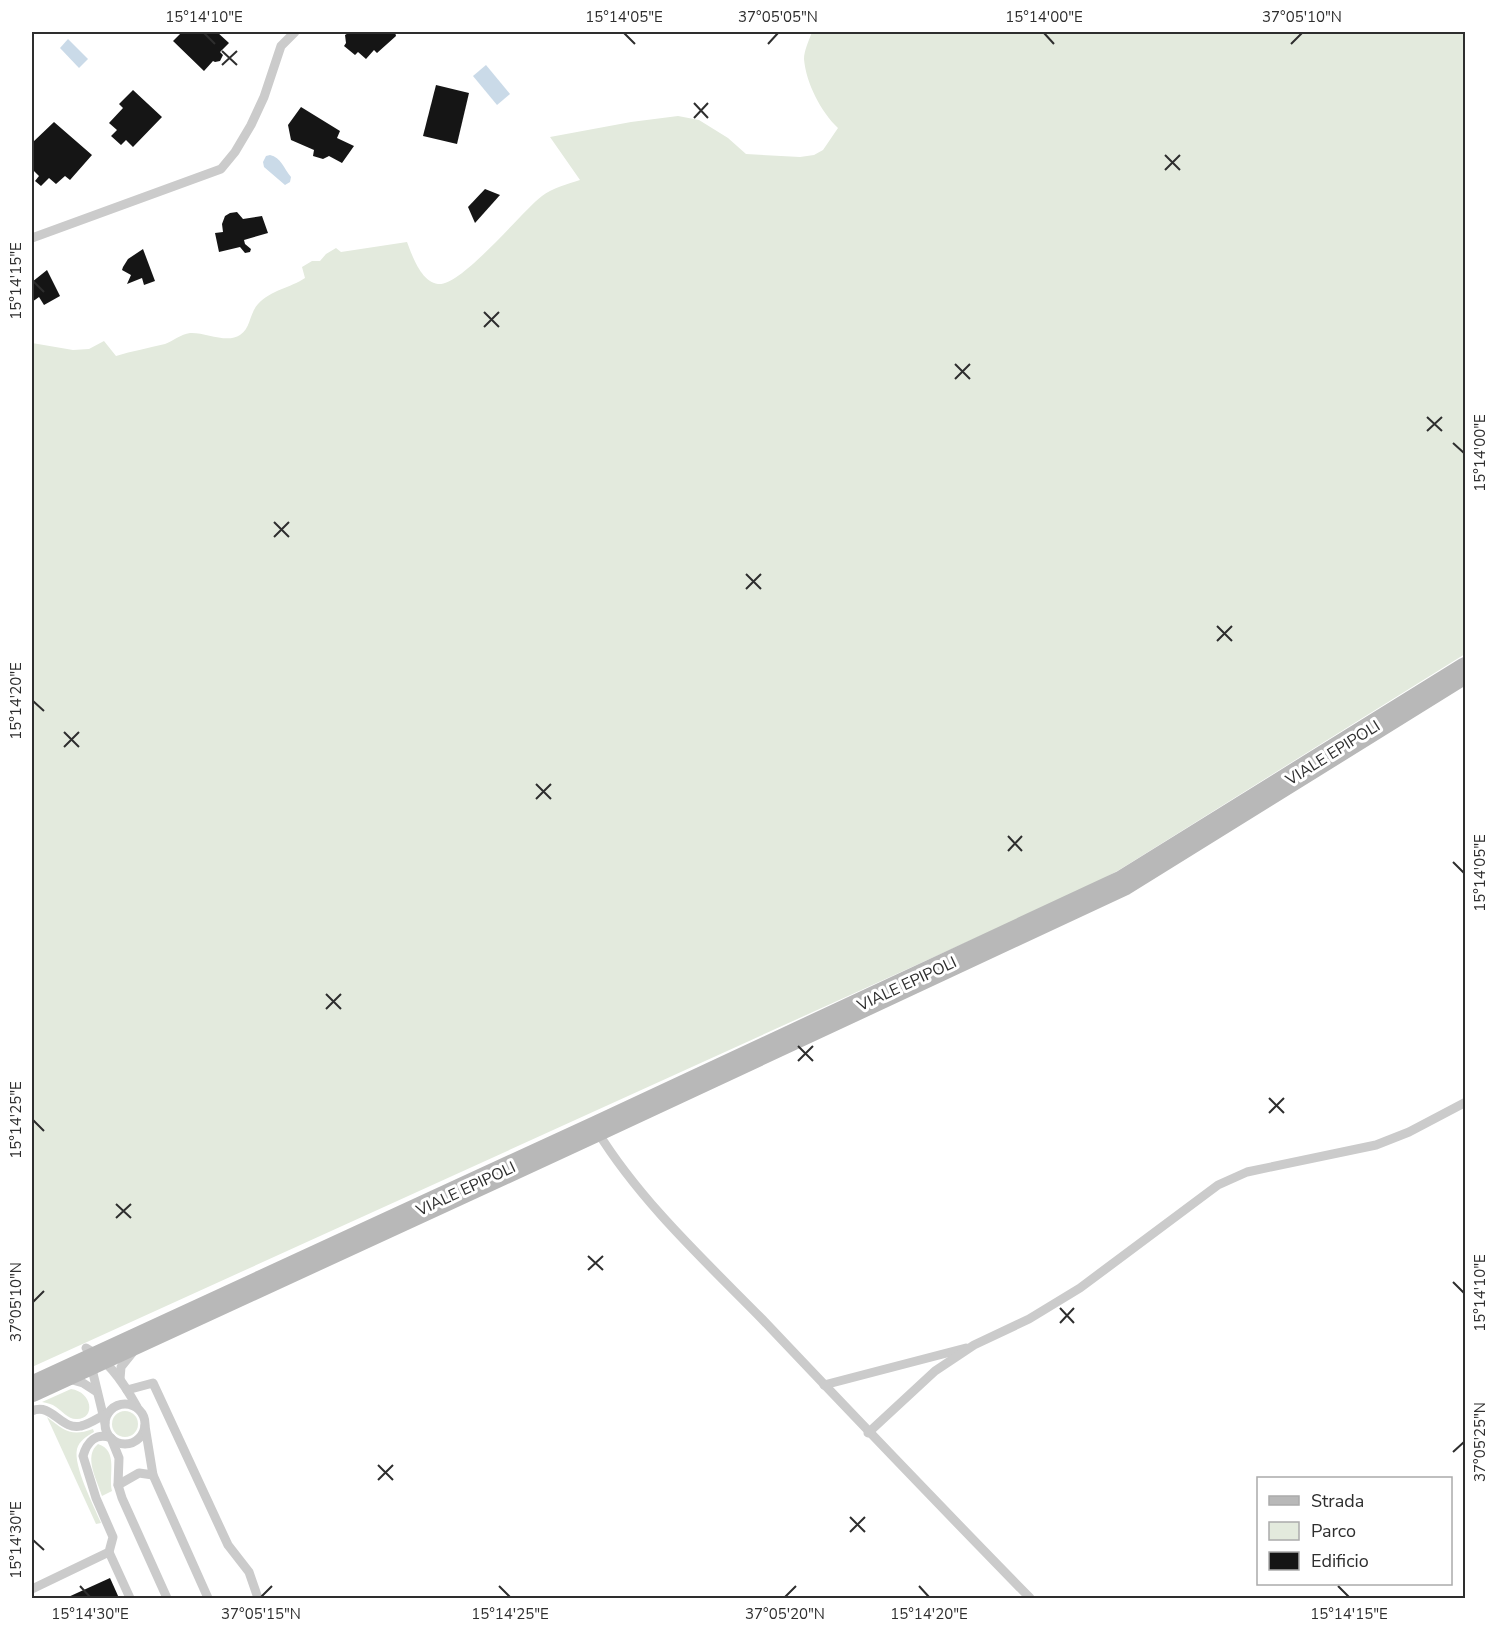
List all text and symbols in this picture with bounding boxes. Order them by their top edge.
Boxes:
text: 15°14'10"E [165,7,243,27]
text: 15°14'05"E [585,7,663,27]
text: 37°05'05"N [738,7,818,27]
text: 15°14'00"E [1005,7,1083,27]
text: 37°05'10"N [1262,7,1342,27]
text: 15°14'15"E [6,242,26,320]
text: 15°14'00"E [1470,414,1490,492]
text: 15°14'20"E [6,662,26,740]
street label: VIALE EPIPOLI [1281,715,1384,791]
text: 15°14'05"E [1470,834,1490,912]
street label: VIALE EPIPOLI [853,951,960,1017]
text: 15°14'25"E [6,1081,26,1159]
street label: VIALE EPIPOLI [412,1156,519,1222]
text: 15°14'10"E [1470,1254,1490,1332]
text: 37°05'10"N [6,1262,26,1342]
text: 37°05'25"N [1470,1402,1490,1482]
legend [1257,1477,1452,1585]
text: Strada [1311,1489,1364,1513]
text: 15°14'30"E [6,1501,26,1579]
text: Parco [1311,1519,1356,1543]
text: Edificio [1311,1549,1369,1573]
text: 15°14'30"E [51,1604,129,1624]
text: 37°05'15"N [221,1604,301,1624]
text: 15°14'25"E [471,1604,549,1624]
text: 37°05'20"N [745,1604,825,1624]
text: 15°14'20"E [890,1604,968,1624]
text: 15°14'15"E [1310,1604,1388,1624]

